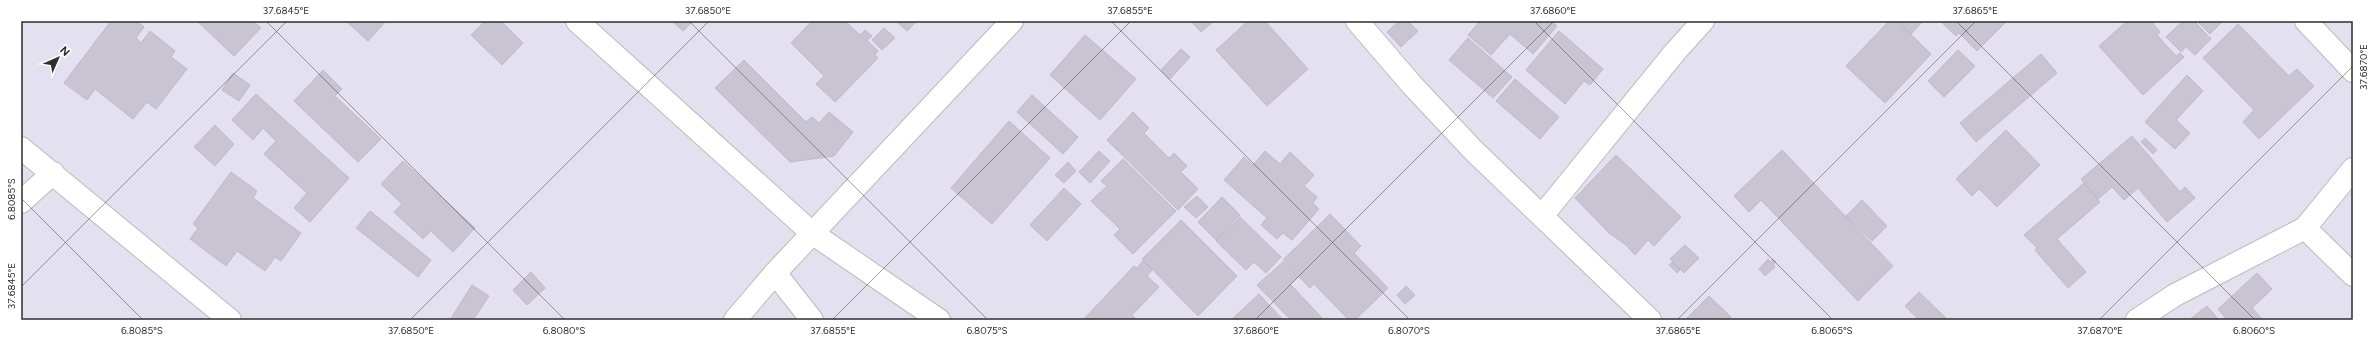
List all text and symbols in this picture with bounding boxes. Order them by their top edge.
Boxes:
text: 37.6845°E [263,4,309,17]
text: 37.6850°E [685,4,731,17]
text: 37.6855°E [1107,4,1153,17]
text: 37.6860°E [1530,4,1576,17]
text: 37.6865°E [1952,4,1998,17]
north arrow [38,38,78,78]
text: N [57,44,72,59]
text: 37.6870°E [2357,44,2370,90]
text: 6.8085°S [5,178,18,220]
text: 37.6845°E [5,263,18,309]
text: 6.8085°S [121,324,163,337]
text: 37.6850°E [388,324,434,337]
text: 6.8080°S [543,324,585,337]
text: 37.6855°E [810,324,856,337]
text: 6.8075°S [966,324,1008,337]
text: 37.6860°E [1233,324,1279,337]
text: 6.8070°S [1388,324,1430,337]
text: 37.6865°E [1655,324,1701,337]
text: 6.8065°S [1811,324,1853,337]
text: 37.6870°E [2077,324,2123,337]
text: 6.8060°S [2233,324,2275,337]

